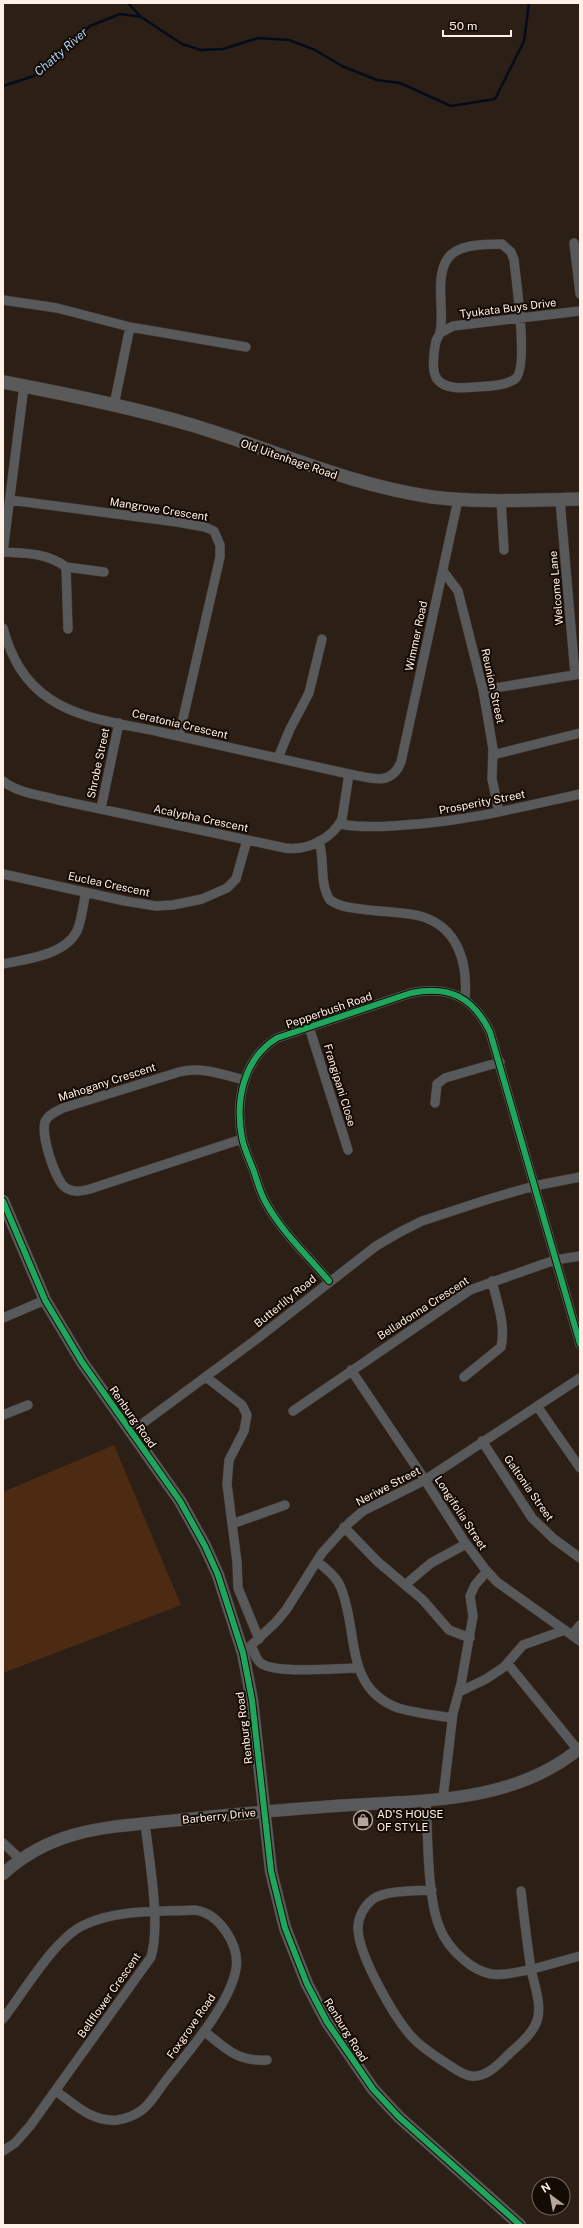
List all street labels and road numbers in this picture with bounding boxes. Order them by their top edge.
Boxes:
street label: Tyukata Buys Drive [459,296,557,320]
street label: Old Uitenhage Road [239,437,339,481]
street label: Mangrove Crescent [109,495,209,523]
street label: Welcome Lane [547,550,565,626]
street label: Wimmer Road [403,600,429,672]
street label: Reunion Street [479,647,507,725]
street label: Ceratonia Crescent [131,707,229,741]
street label: Shrobe Street [85,727,111,799]
street label: Prosperity Street [438,788,526,816]
street label: Acalypha Crescent [153,802,249,834]
street label: Euclea Crescent [67,869,151,899]
street label: Pepperbush Road [284,990,374,1030]
street label: Frangipani Close [322,1042,358,1128]
street label: Mahogany Crescent [57,1061,157,1103]
street label: Butterlily Road [252,1272,318,1330]
street label: Belladonna Crescent [375,1274,471,1342]
street label: Renburg Road [107,1384,159,1450]
street label: Galtonia Street [502,1453,556,1523]
street label: Neriwe Street [354,1464,422,1508]
street label: Longifolia Street [433,1474,489,1552]
street label: Renburg Road [234,1691,254,1765]
street label: Barberry Drive [181,1806,257,1826]
street label: Bellflower Crescent [75,1950,143,2040]
street label: Foxgrove Road [164,1991,218,2061]
street label: Renburg Road [322,1996,370,2064]

